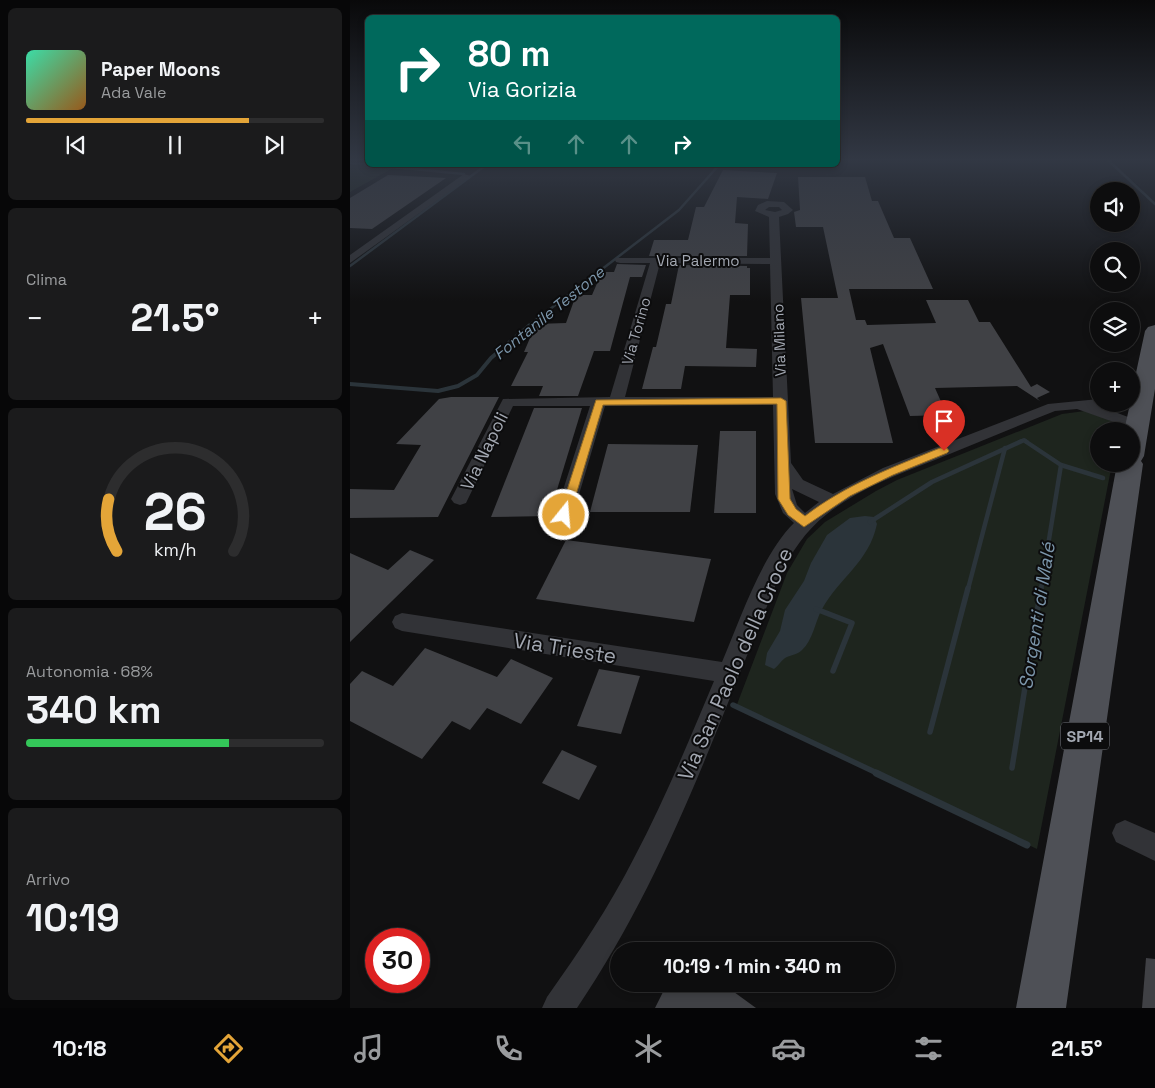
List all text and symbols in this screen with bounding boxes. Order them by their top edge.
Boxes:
text: 80 m [468,32,550,76]
icon: right [385,35,450,100]
text: Paper Moons [101,57,220,82]
text: Via Gorizia [468,75,577,103]
text: Ada Vale [101,82,166,103]
icon: left [509,130,537,158]
icon: ahead [562,130,590,158]
icon: ahead [615,130,643,158]
icon: right [668,130,696,158]
icon: previous [62,131,90,159]
icon: pause [161,131,189,159]
icon: next [260,131,288,159]
map controls [1090,182,1140,472]
button: sound [1090,182,1140,232]
button: search [1090,242,1140,292]
street label: Via Palermo [656,251,740,270]
water label: Fontanile Testone [489,261,609,364]
text: Clima [26,269,67,290]
text: 21.5° [131,294,219,342]
street label: Via Torino [617,295,655,367]
text: − [26,300,43,336]
text: + [307,300,324,336]
button: layers [1090,302,1140,352]
street label: Via Milano [768,303,790,377]
button: + [1090,362,1140,412]
pin [923,400,965,451]
icon: arrive [930,407,958,435]
street label: Via Napoli [455,408,513,494]
button: − [1090,422,1140,472]
text: 26 [143,479,207,545]
position arrow [537,488,589,540]
text: km/h [154,538,196,561]
water label: Sorgenti di Malé [1013,540,1061,691]
street label: Via San Paolo della Croce [671,543,799,785]
street label: Via Trieste [512,627,618,669]
text: Autonomia · 68% [26,661,153,682]
text: 340 km [26,686,161,734]
road number: SP14 [1061,722,1109,749]
text: Arrivo [26,869,70,890]
text: 10:19 [26,894,120,942]
speed limit sign: 30 [365,928,430,993]
text: 10:19 · 1 min · 340 m [664,954,841,979]
icon: directions [211,1031,246,1066]
icon: music [351,1031,386,1066]
icon: phone [491,1031,526,1066]
icon: climate [631,1031,666,1066]
icon: car [771,1031,806,1066]
icon: filters [911,1031,946,1066]
text: 10:18 [52,1034,106,1062]
text: 21.5° [1051,1034,1102,1062]

